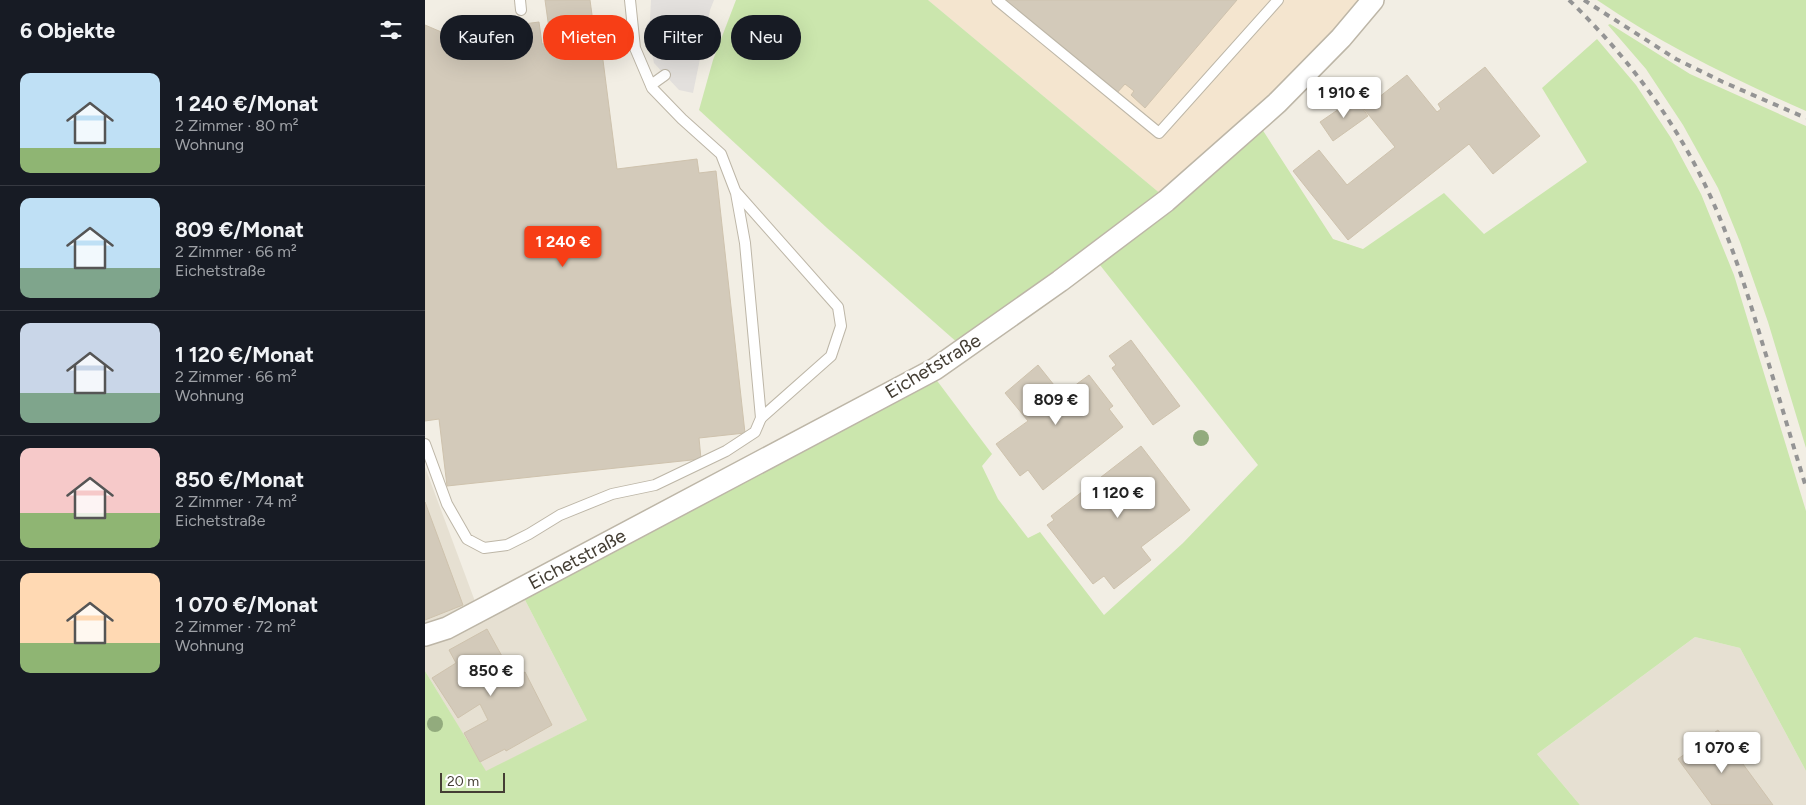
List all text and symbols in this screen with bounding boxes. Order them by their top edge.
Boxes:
chip: Kaufen [440,15,533,60]
chip: Mieten [543,15,634,60]
chip: Filter [644,15,721,60]
chip: Neu [731,15,801,60]
icon: filters [377,16,405,44]
text: 6 Objekte [20,18,115,43]
pin: 1 910 € [1298,76,1390,119]
text: 1 910 € [1318,83,1370,102]
text: 1 240 €/Monat [175,91,318,116]
icon: home [60,93,120,153]
text: 2 Zimmer · 80 m² [175,116,299,135]
text: Wohnung [175,135,244,154]
text: 809 €/Monat [175,217,304,242]
icon: home [60,218,120,278]
pin: 1 240 € [517,226,609,268]
text: 1 240 € [535,232,591,251]
text: 2 Zimmer · 66 m² [175,242,297,261]
text: Eichetstraße [175,261,265,280]
street label: Eichetstraße [881,328,985,404]
text: 1 120 €/Monat [175,342,314,367]
icon: home [60,343,120,403]
text: 2 Zimmer · 66 m² [175,367,297,386]
pin: 809 € [1021,384,1091,426]
text: Wohnung [175,386,244,405]
text: 809 € [1034,390,1078,409]
text: 850 €/Monat [175,467,304,492]
icon: home [60,468,120,528]
pin: 1 120 € [1072,476,1164,519]
text: 1 120 € [1092,483,1144,502]
text: 2 Zimmer · 74 m² [175,492,297,511]
text: Eichetstraße [175,511,265,530]
street label: Eichetstraße [524,524,630,594]
text: 1 070 €/Monat [175,592,318,617]
icon: home [60,593,120,653]
text: 2 Zimmer · 72 m² [175,617,296,636]
text: Wohnung [175,636,244,655]
pin: 850 € [456,654,526,697]
text: 850 € [469,661,513,680]
pin: 1 070 € [1676,732,1768,774]
text: 1 070 € [1694,738,1750,757]
scale bar [440,770,505,793]
text: 20 m [447,773,479,790]

